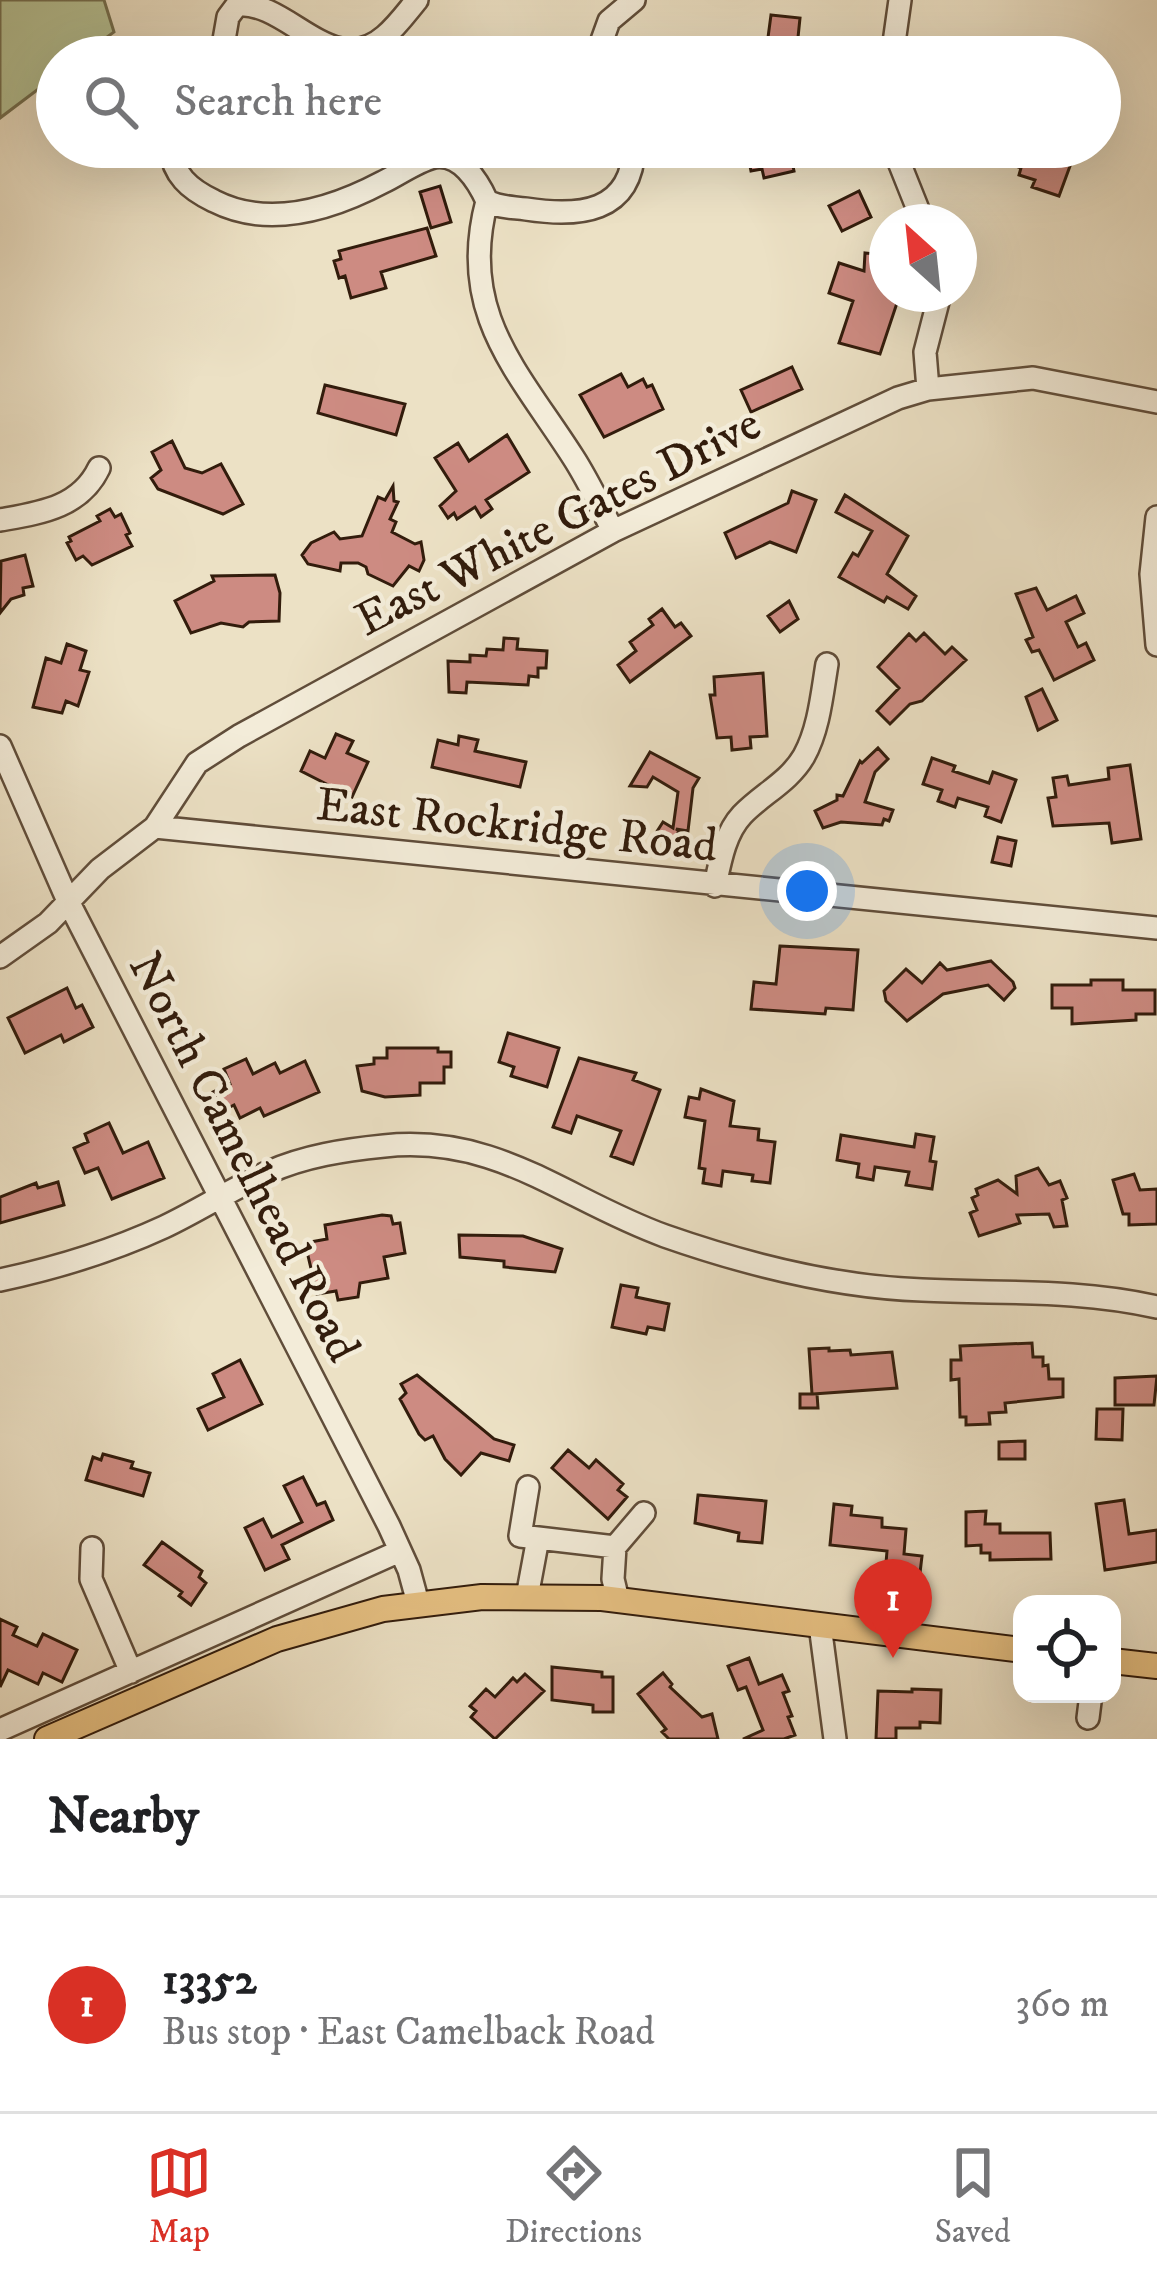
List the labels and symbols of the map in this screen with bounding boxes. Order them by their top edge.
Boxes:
north arrow [869,204,977,312]
street label: East White Gates Drive [346,395,771,651]
street label: East Rockridge Road [313,775,720,877]
your location [777,861,837,921]
street label: North Camelhead Road [114,943,373,1372]
pin: 1 [854,1559,932,1658]

